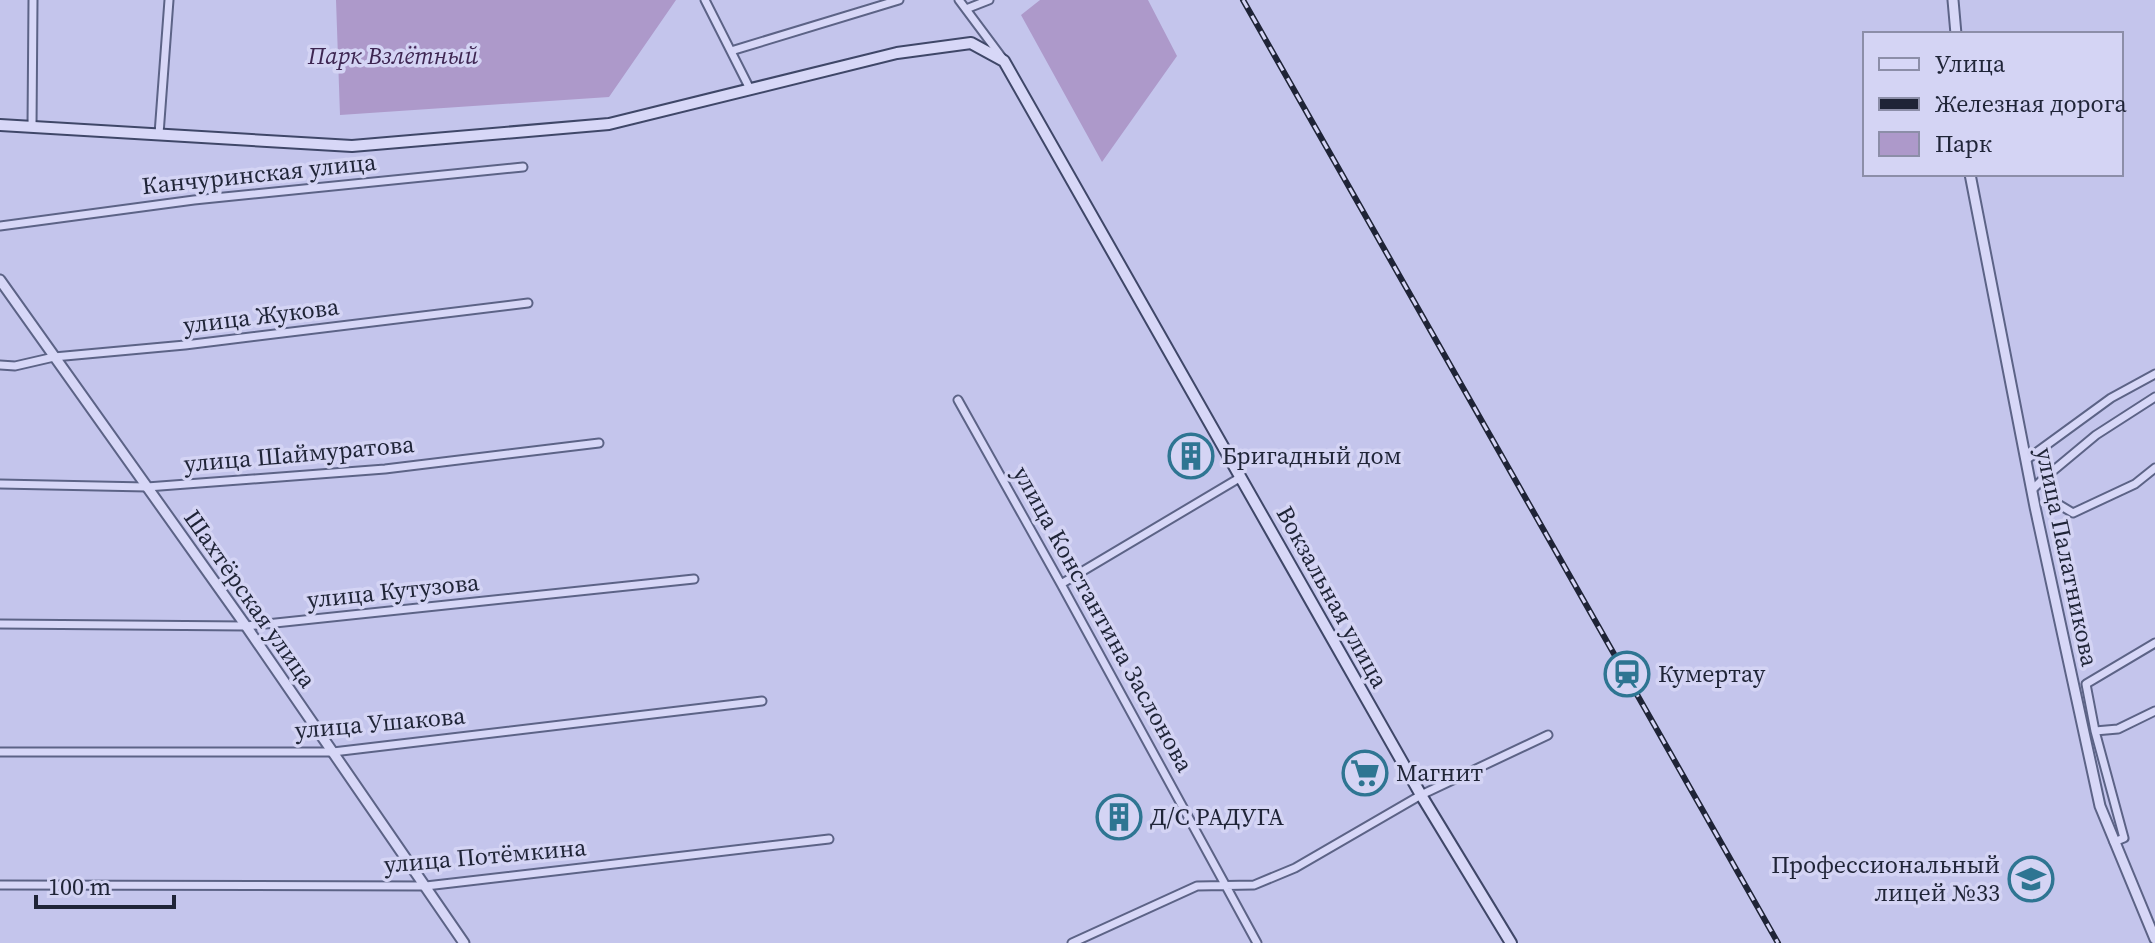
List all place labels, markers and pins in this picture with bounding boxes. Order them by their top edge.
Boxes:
building icon: Бригадный дом [1167,432,1215,480]
place label: Бригадный дом [1222,439,1401,472]
station icon: Кумертау [1603,650,1651,698]
place label: Кумертау [1658,657,1766,690]
supermarket icon: Магнит [1341,749,1389,797]
place label: Магнит [1396,756,1483,789]
building icon: Д/С РАДУГА [1095,793,1143,841]
place label: Д/С РАДУГА [1150,800,1284,833]
place label: Профессиональный лицей №33 [1771,848,2000,909]
school or university icon: Профессиональный лицей №33 [2007,855,2055,903]

